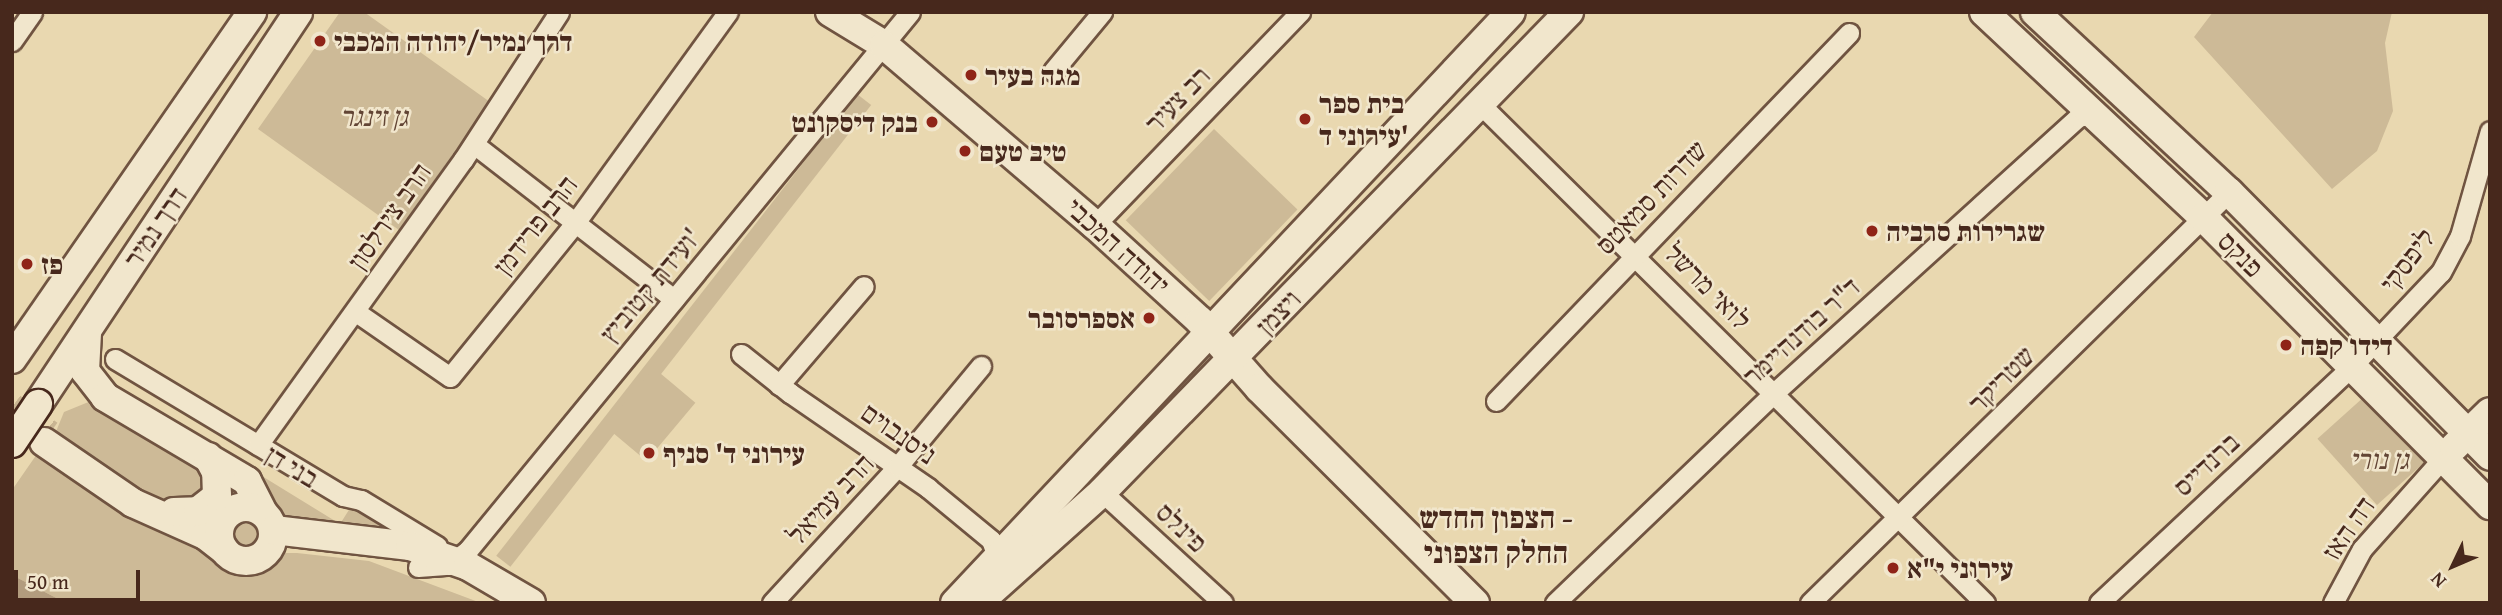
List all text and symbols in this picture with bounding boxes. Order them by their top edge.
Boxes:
place label: דרך נמיר/יהודה המכבי [334,24,572,58]
marker: דרך נמיר/יהודה המכבי [312,33,328,49]
place label: מגה בעיר [985,58,1081,92]
street label: רב צעיר [1137,59,1217,139]
marker: מגה בעיר [963,67,979,83]
place label: בית ספר עירוני ד' [1319,86,1409,152]
park label: גן זינגר [340,99,408,133]
place label: בנק דיסקונט [791,105,918,139]
marker: בית ספר עירוני ד' [1297,111,1313,127]
marker: בנק דיסקונט [924,114,940,130]
street label: שדרות סמאטס [1588,133,1714,261]
place label: טיב טעם [979,134,1067,168]
marker: טיב טעם [957,143,973,159]
street label: הרב צירלסון [340,156,438,276]
street label: הרב פרידמן [486,168,584,282]
street label: דרך נמיר [116,180,194,274]
street label: יהודה המכבי [1059,191,1177,301]
place label: שגרירות סרביה [1886,214,2045,248]
street label: ועידת קטוביץ' [592,221,708,349]
street label: ליפסקי [2372,221,2442,299]
marker: שגרירות סרביה [1864,223,1880,239]
street label: פנקס [2211,224,2271,284]
street label: לואי מרשל [1658,236,1758,336]
place label: פז [41,247,63,281]
marker: פז [19,256,35,272]
street label: ד"ר בודנהיימר [1735,270,1867,392]
street label: ויצמן [1248,282,1308,342]
place label: אספרסובר [1028,301,1135,335]
marker: אספרסובר [1141,310,1157,326]
place label: דידו קפה [2300,328,2393,362]
marker: דידו קפה [2278,337,2294,353]
street label: שטריקר [1961,339,2041,419]
street label: ניסנבוים [855,395,943,471]
street label: ברנדייס [2166,425,2246,503]
place label: עירוני ד' סניף [663,436,805,470]
street label: בני דן [259,437,325,495]
park label: גן נורי [2349,442,2409,476]
marker: עירוני ד' סניף [641,445,657,461]
street label: הרב עמיאל [779,446,881,552]
street label: דה האז [2314,490,2382,566]
street label: פינלס [1149,495,1215,559]
district label: הצפון החדש - החלק הצפוני [1419,499,1573,570]
north arrow [2418,531,2488,601]
place label: עירוני י"א [1907,551,2013,585]
scale bar [18,556,144,600]
marker: עירוני י"א [1885,560,1901,576]
text: 50 m [27,566,69,597]
text: N [2423,566,2452,595]

